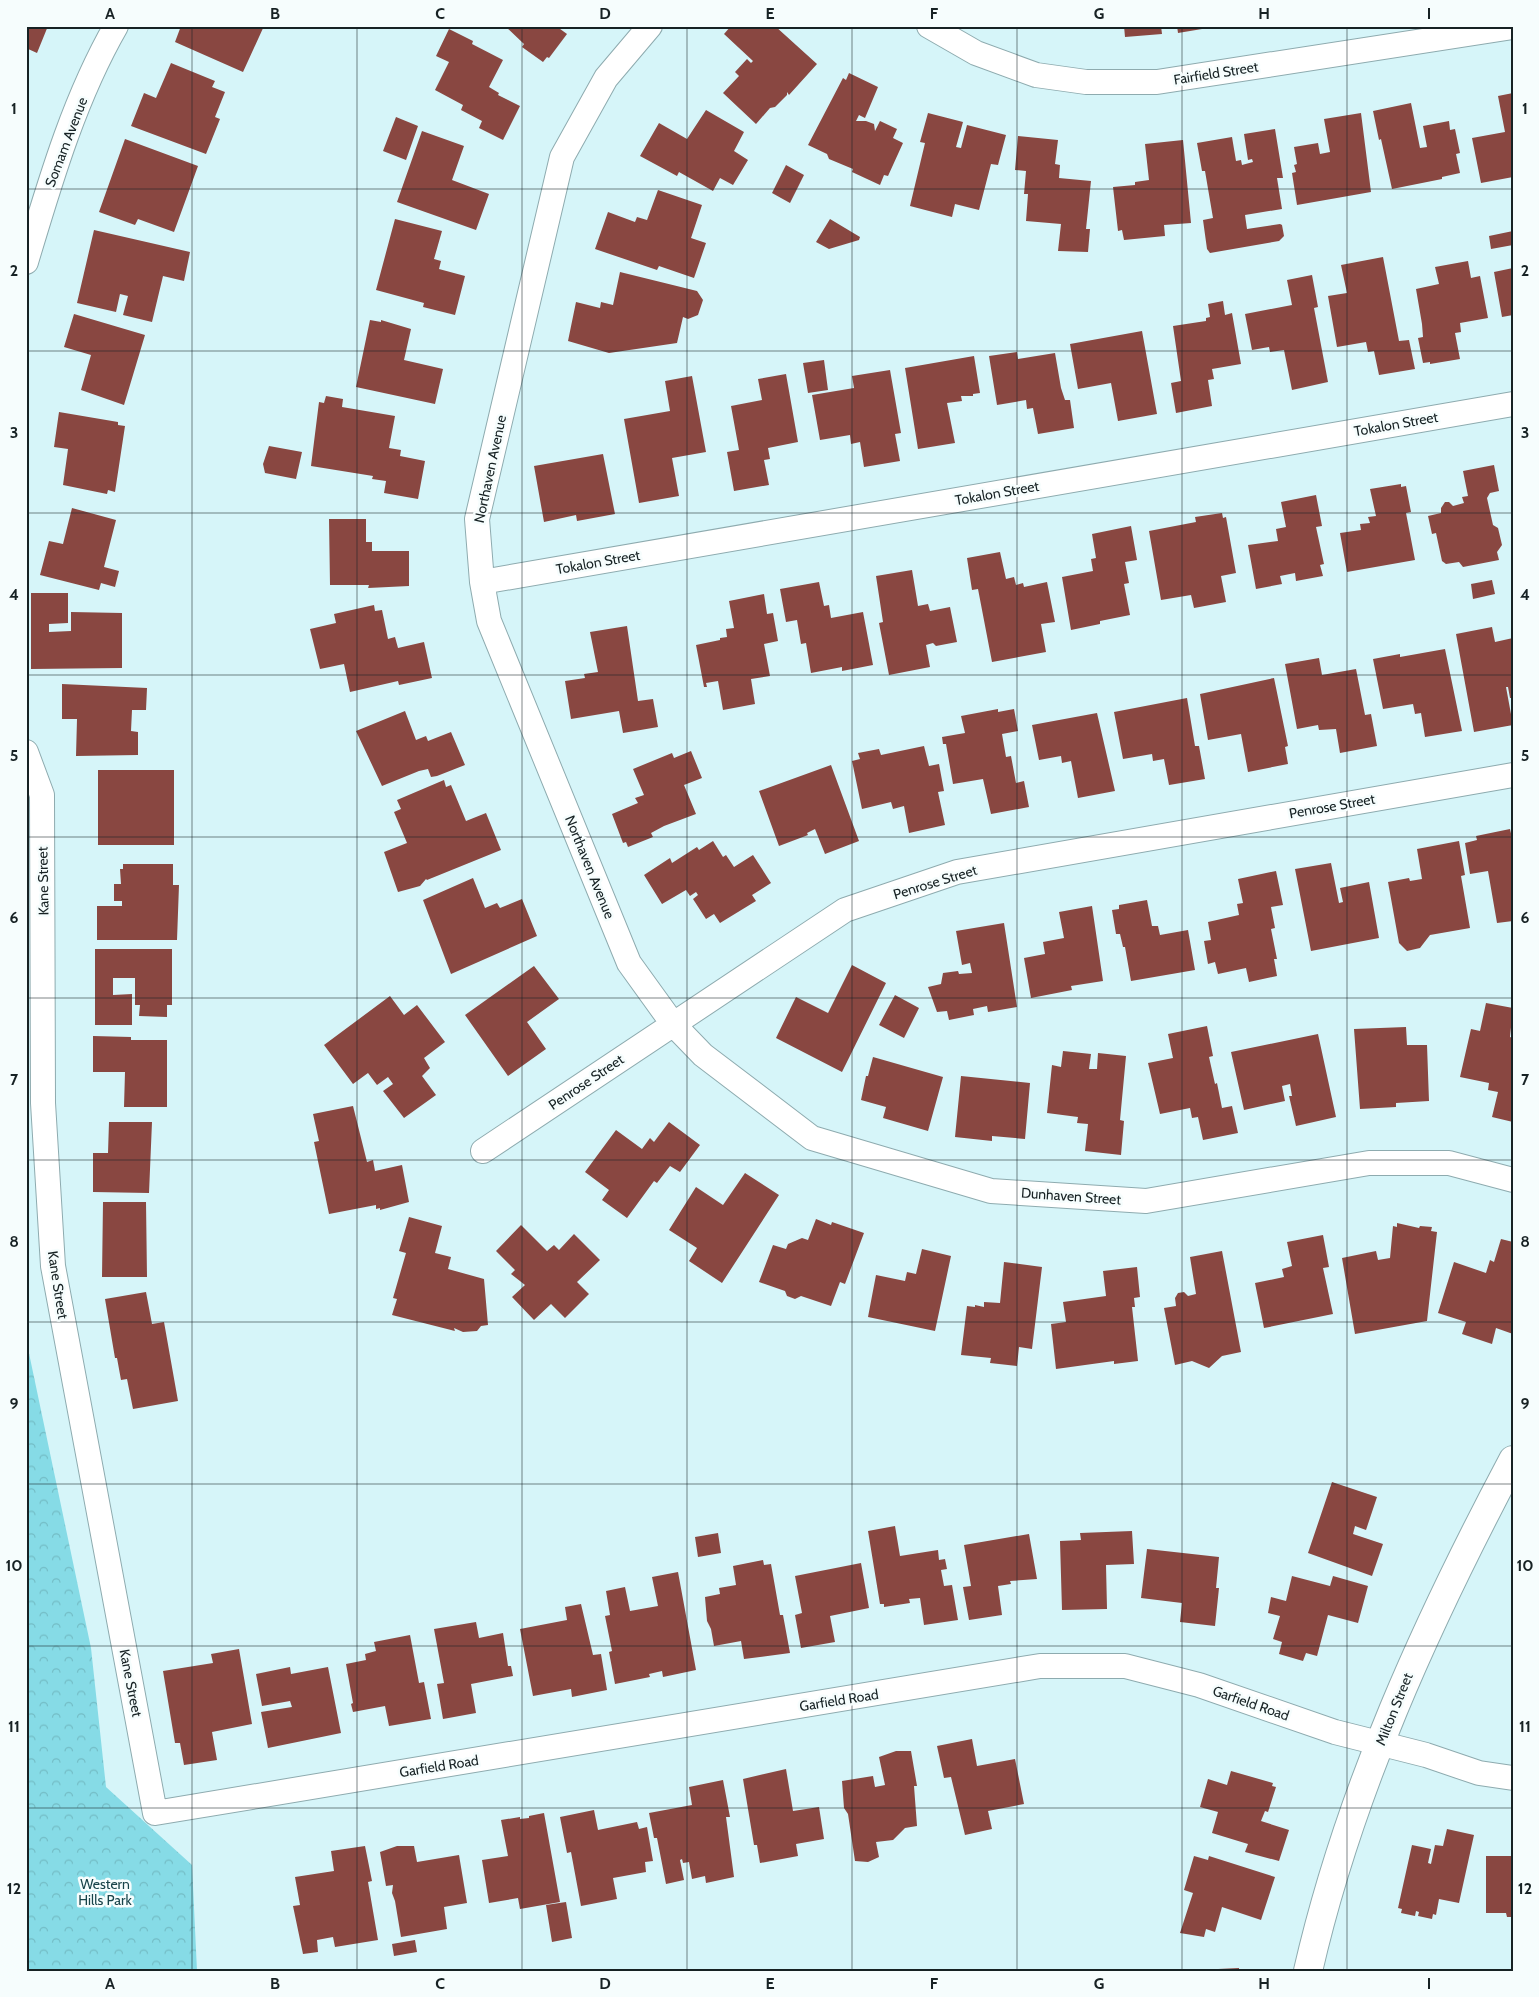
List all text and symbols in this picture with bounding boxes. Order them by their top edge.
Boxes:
text: A [105,4,115,23]
text: B [270,4,280,23]
text: C [435,4,445,23]
text: D [599,4,611,23]
text: E [765,4,775,23]
text: F [930,4,939,23]
text: G [1094,4,1104,23]
text: H [1258,4,1270,23]
text: I [1427,4,1431,23]
street label: Fairfield Street [1172,57,1260,89]
street label: Somam Avenue [41,95,91,189]
text: 1 [11,99,17,118]
text: 1 [1522,99,1528,118]
text: 2 [10,261,18,280]
text: 2 [1521,261,1529,280]
street label: Tokalon Street [1353,408,1440,440]
street label: Northaven Avenue [470,413,510,525]
text: 3 [10,423,18,442]
text: 3 [1521,423,1529,442]
street label: Tokalon Street [954,477,1041,509]
street label: Tokalon Street [555,546,642,578]
text: 4 [9,585,19,604]
text: 4 [1520,585,1530,604]
text: 5 [10,746,18,765]
text: 5 [1521,746,1529,765]
street label: Penrose Street [1288,790,1377,822]
street label: Northaven Avenue [561,813,619,921]
street label: Kane Street [33,846,53,916]
street label: Penrose Street [891,861,979,903]
text: 6 [10,908,19,927]
text: 6 [1521,908,1530,927]
street label: Penrose Street [545,1050,627,1114]
text: 7 [10,1070,19,1089]
text: 7 [1521,1070,1530,1089]
street label: Dunhaven Street [1020,1184,1122,1208]
text: 8 [9,1232,19,1251]
text: 8 [1520,1232,1530,1251]
street label: Kane Street [44,1250,72,1321]
text: 9 [10,1394,19,1413]
text: 9 [1521,1394,1530,1413]
text: 10 [5,1556,23,1575]
text: 10 [1516,1556,1534,1575]
street label: Kane Street [116,1648,146,1719]
street label: Milton Street [1371,1670,1417,1748]
street label: Garfield Road [1210,1681,1292,1725]
street label: Garfield Road [798,1685,880,1715]
text: 11 [8,1717,20,1736]
text: 11 [1519,1717,1531,1736]
street label: Garfield Road [398,1751,480,1781]
park label: Western Hills Park [78,1875,132,1909]
text: 12 [7,1879,21,1898]
text: 12 [1518,1879,1532,1898]
text: A [105,1974,115,1993]
text: B [270,1974,280,1993]
text: C [435,1974,445,1993]
text: D [599,1974,611,1993]
text: E [765,1974,775,1993]
text: F [930,1974,939,1993]
text: G [1094,1974,1104,1993]
text: H [1258,1974,1270,1993]
text: I [1427,1974,1431,1993]

